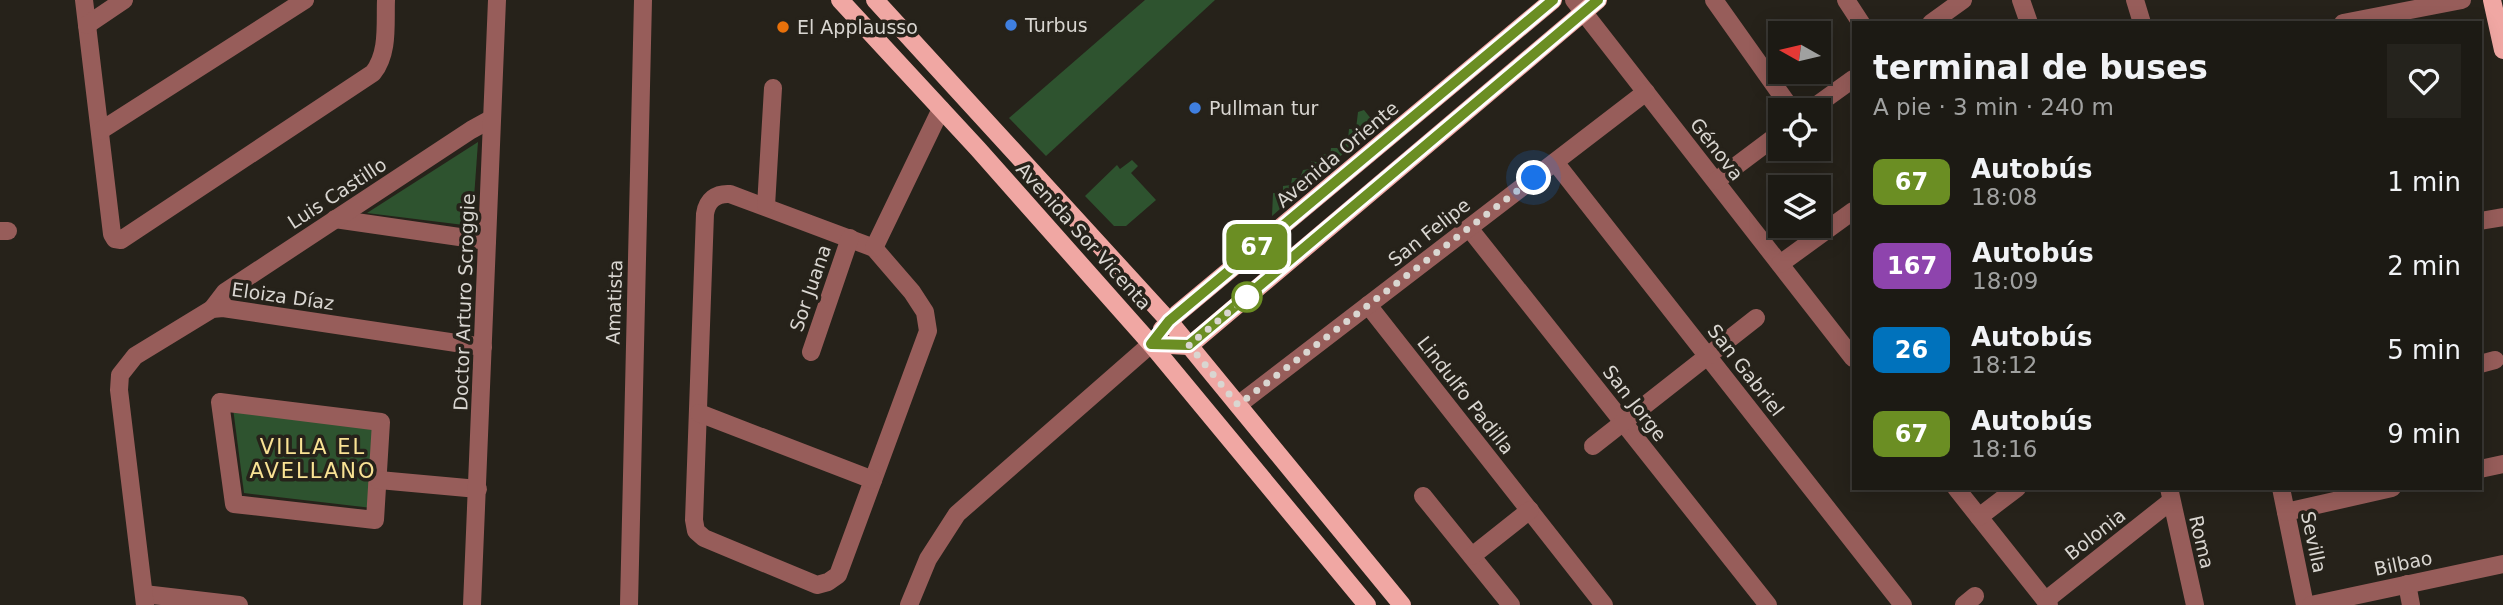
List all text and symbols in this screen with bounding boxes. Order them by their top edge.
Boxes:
place label: Turbus [1024,14,1088,36]
place label: El Applausso [797,16,918,38]
marker: Turbus [1003,17,1019,33]
marker: El Applausso [775,19,791,35]
north arrow [1768,21,1830,84]
map controls [1768,21,1831,238]
button: heart [2387,44,2461,118]
text: terminal de buses [1873,48,2208,87]
text: A pie · 3 min · 240 m [1873,94,2114,120]
street label: Avenida Oriente [1271,96,1403,212]
place label: Pullman tur [1209,97,1318,119]
button: locate [1768,98,1831,161]
marker: Pullman tur [1187,100,1203,116]
street label: Génova [1686,113,1748,185]
street label: Luis Castillo [284,153,390,233]
text: Autobús [1971,154,2093,184]
street label: Avenida Sor Vicenta [1012,158,1156,314]
your location [1516,160,1551,195]
text: 1 min [2387,167,2461,197]
text: 67 [1895,168,1928,196]
button: layers [1768,175,1831,238]
text: 18:08 [1971,184,2037,210]
street label: Doctor Arturo Scroggie [449,193,479,411]
street label: San Felipe [1384,193,1474,271]
line badge: 67 [1226,224,1288,270]
text: 67 [1240,233,1274,261]
text: Autobús [1972,238,2094,268]
street label: Sor Juana [785,242,835,334]
text: 2 min [2387,251,2461,281]
text: 167 [1887,252,1937,280]
street label: Amatista [602,259,626,345]
text: 18:09 [1972,268,2038,294]
street label: Eloiza Díaz [230,278,336,314]
unlabelled marker [1232,282,1262,312]
street label: San Gabriel [1703,320,1789,420]
text: Autobús [1971,322,2093,352]
street label: Lindulfo Padilla [1413,332,1519,458]
text: 5 min [2387,335,2461,365]
text: 26 [1895,336,1928,364]
text: 18:12 [1971,352,2037,378]
street label: San Jorge [1599,361,1671,445]
text: Autobús [1971,406,2093,436]
text: 9 min [2387,419,2461,449]
text: 67 [1895,420,1928,448]
district label: VILLA EL AVELLANO [249,435,377,483]
text: 18:16 [1971,436,2037,462]
street label: Bolonia [2060,504,2130,564]
street label: Sevilla [2297,509,2331,575]
street label: Roma [2185,513,2219,571]
street label: Bilbao [2372,546,2434,580]

